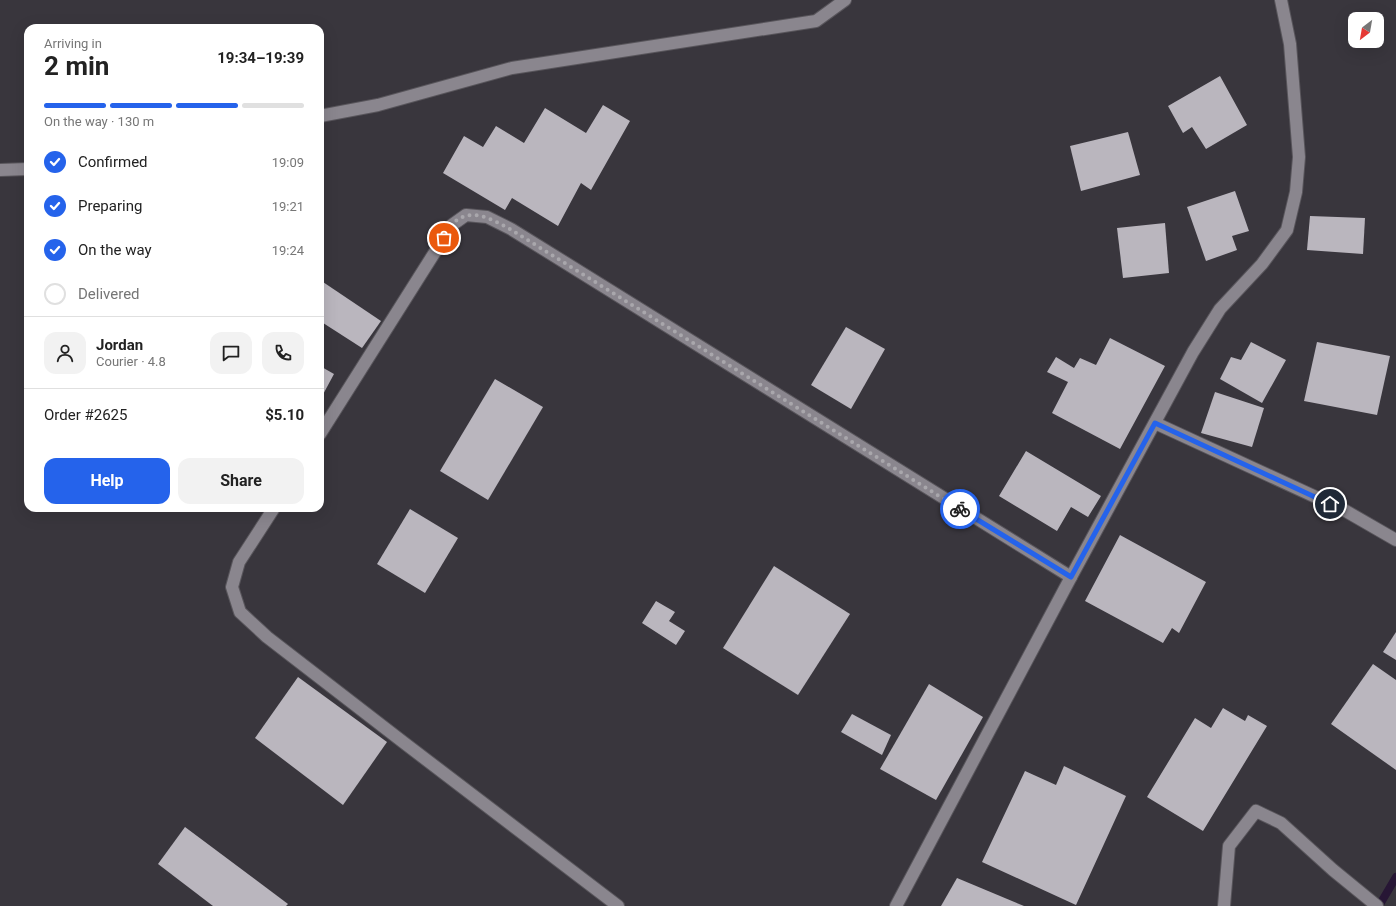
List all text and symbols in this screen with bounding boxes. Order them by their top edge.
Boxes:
north arrow [1348,12,1384,48]
map controls [1348,12,1384,48]
text: Arriving in [44,36,102,51]
text: 19:34–19:39 [217,49,304,67]
text: 2 min [44,51,109,81]
text: On the way · 130 m [44,114,154,129]
icon: check [44,151,66,173]
text: Confirmed [78,153,148,171]
text: 19:09 [272,155,304,170]
icon: check [44,195,66,217]
text: Preparing [78,197,142,215]
text: 19:21 [272,199,304,214]
pin [427,221,461,255]
icon: bag [433,227,455,249]
icon: check [44,239,66,261]
text: On the way [78,241,152,259]
text: 19:24 [272,243,304,258]
text: Delivered [78,285,140,303]
button: person [44,332,86,374]
button: chat [210,332,252,374]
button: phone [262,332,304,374]
text: Jordan [96,336,143,354]
text: Courier · 4.8 [96,354,166,369]
text: Order #2625 [44,406,127,424]
text: $5.10 [265,406,304,424]
button: Help [44,458,170,504]
button: Share [178,458,304,504]
pin [1313,487,1347,521]
courier [940,489,980,529]
icon: home [1319,493,1341,515]
icon: bike [949,498,971,520]

